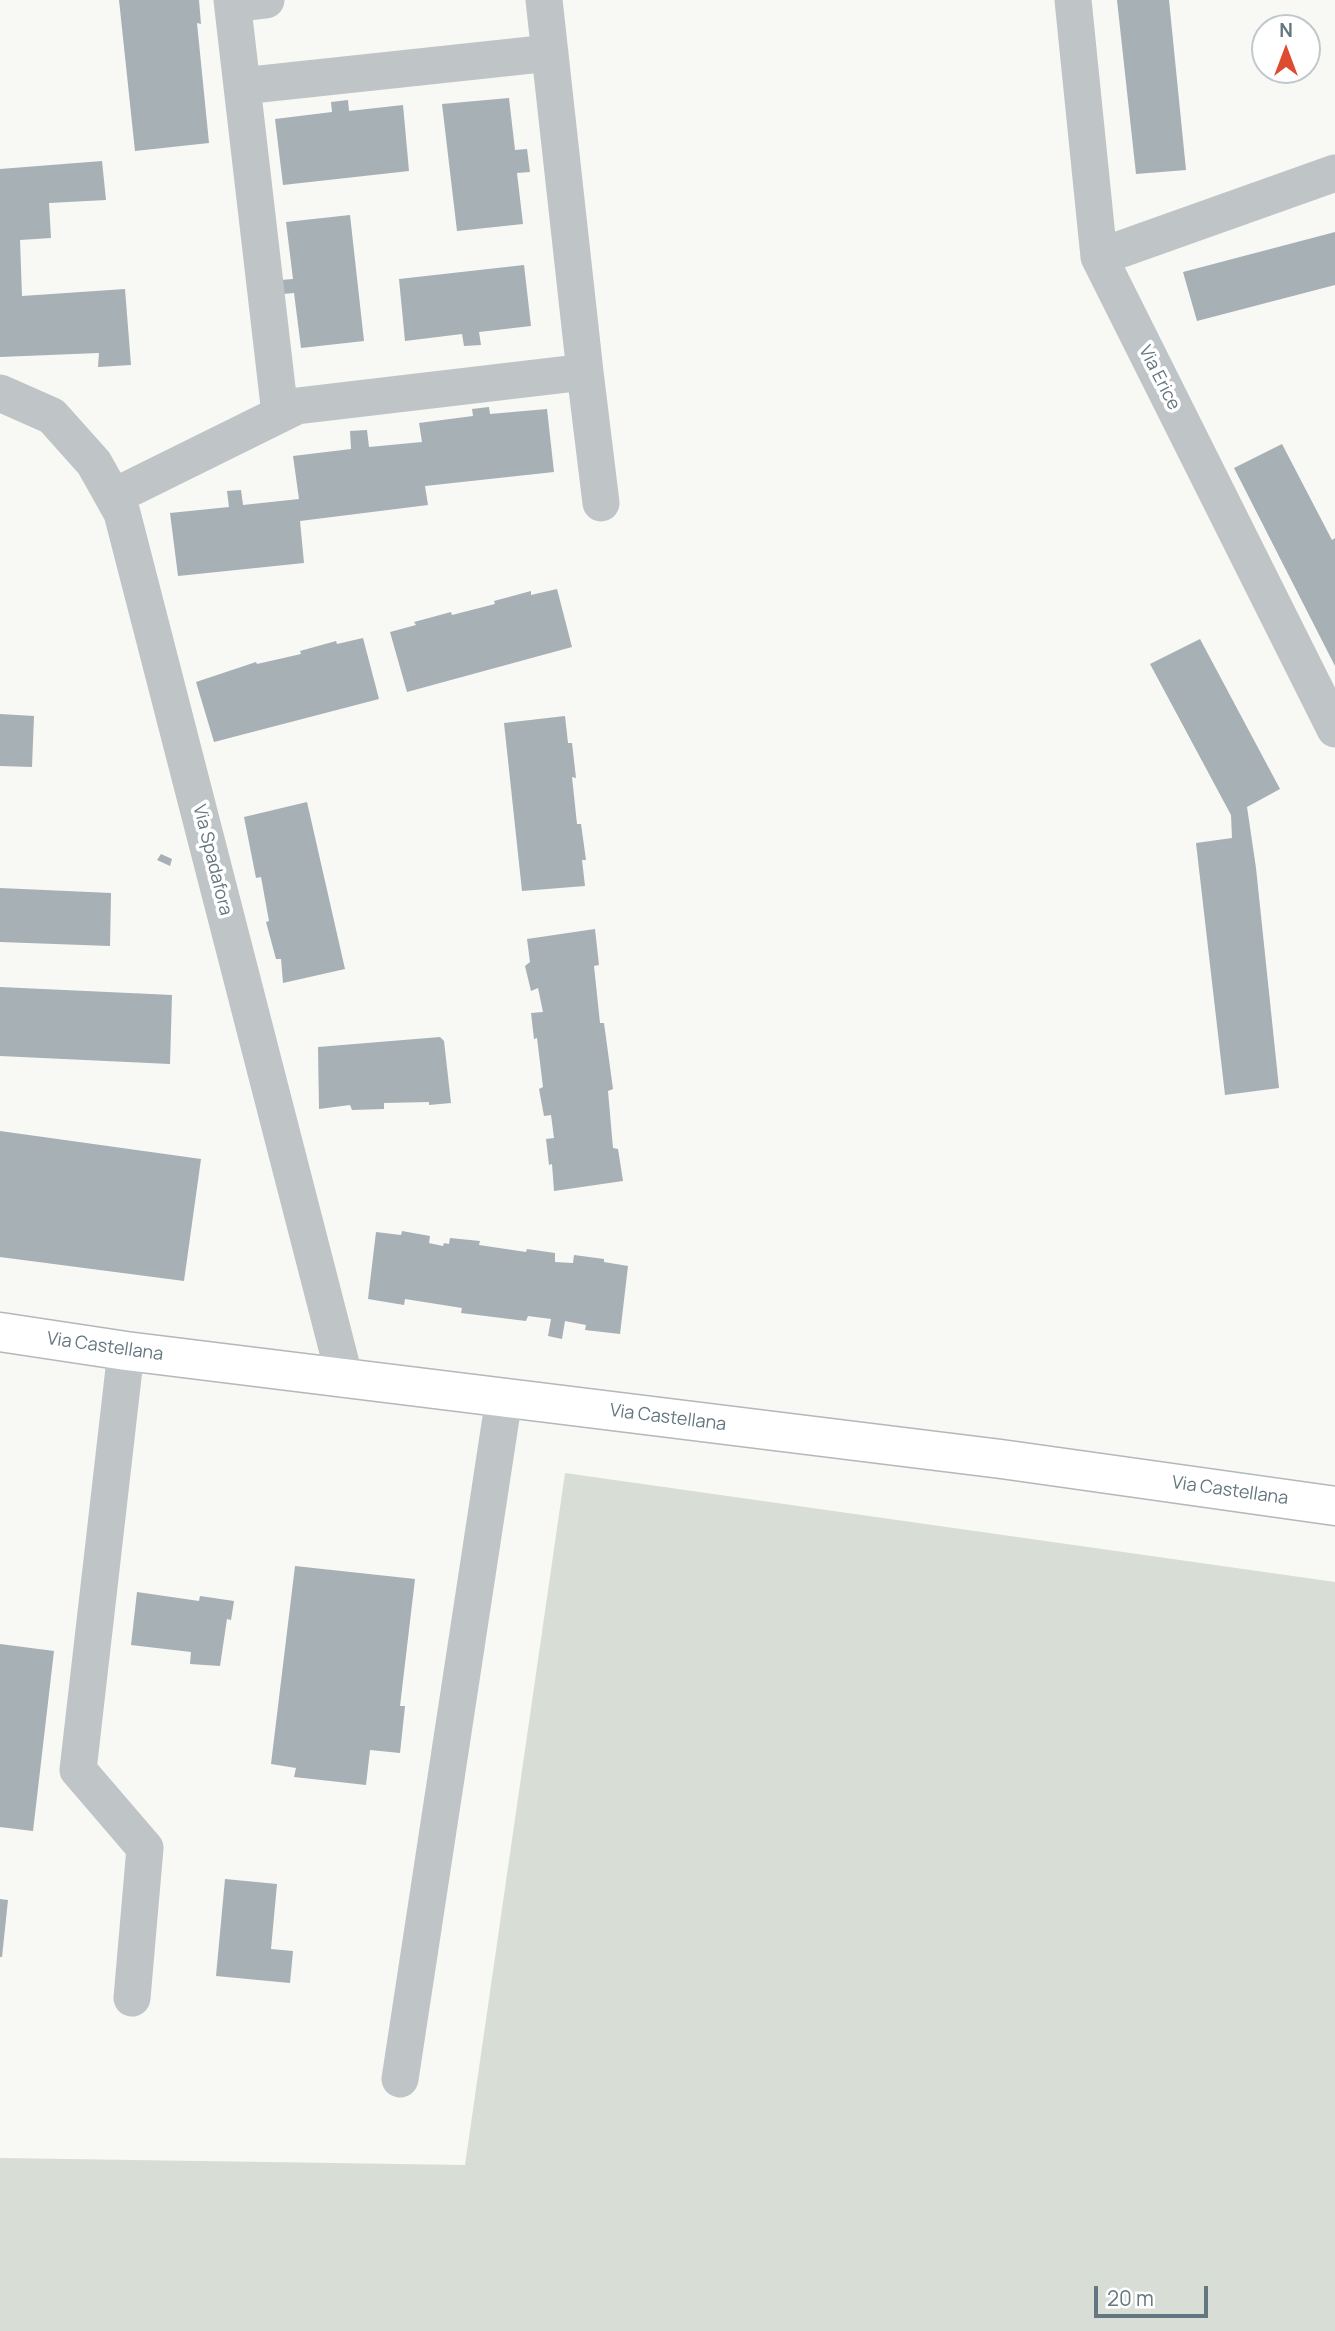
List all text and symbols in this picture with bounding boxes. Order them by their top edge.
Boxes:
north arrow [1251,14,1321,84]
text: N [1279,17,1293,43]
street label: Via Erice [1134,342,1184,414]
street label: Via Spadafora [188,802,236,918]
street label: Via Castellana [46,1328,164,1366]
street label: Via Castellana [609,1400,727,1436]
street label: Via Castellana [1171,1472,1289,1510]
scale bar [1097,2272,1211,2316]
text: 20 m [1107,2284,1154,2312]

